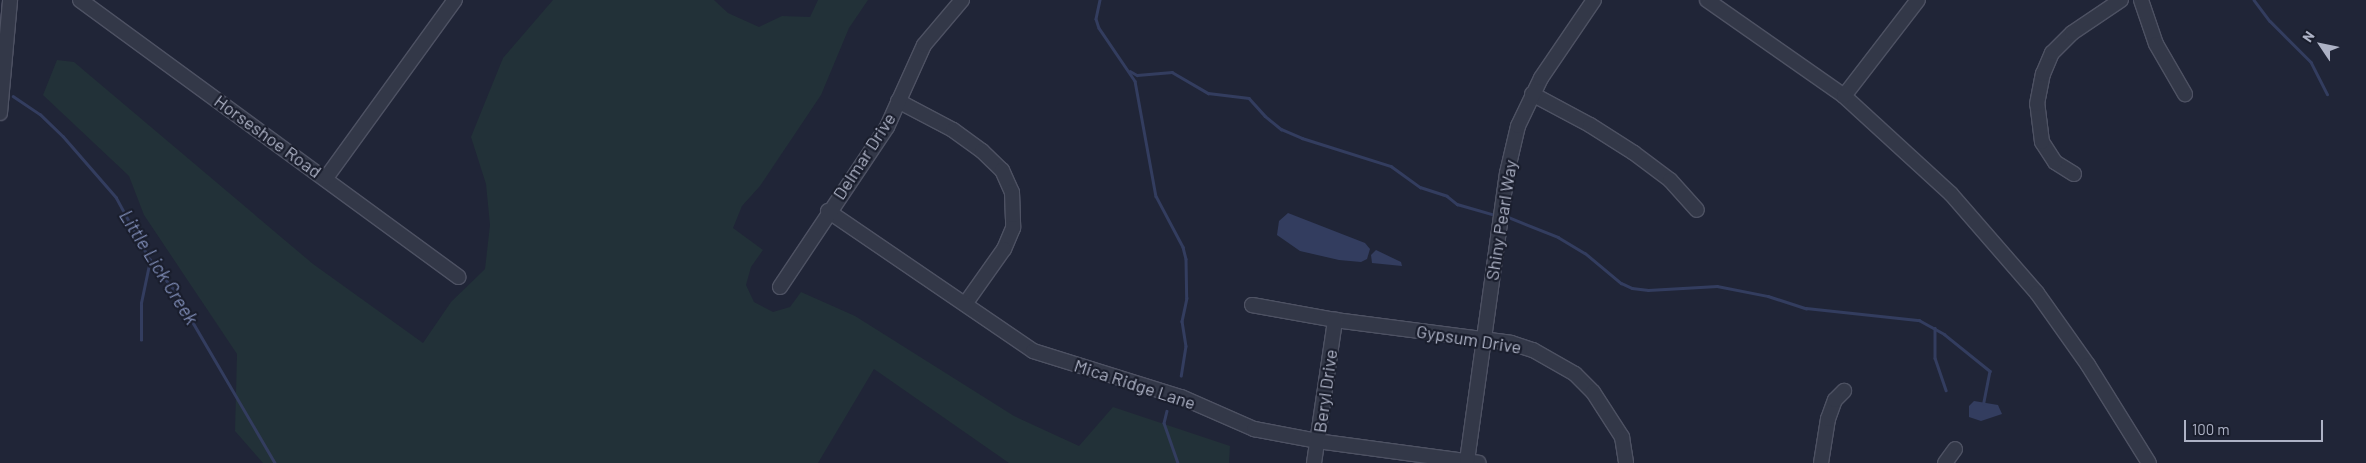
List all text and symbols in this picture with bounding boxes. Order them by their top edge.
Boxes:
north arrow [2296,20,2346,70]
text: N [2298,28,2318,45]
street label: Horseshoe Road [210,90,326,182]
street label: Delmar Drive [828,109,900,203]
street label: Shiny Pearl Way [1481,158,1521,282]
water label: Little Lick Creek [115,206,203,328]
street label: Gypsum Drive [1415,320,1523,358]
street label: Beryl Drive [1308,348,1342,434]
street label: Mica Ridge Lane [1072,354,1198,414]
scale bar [2186,410,2325,442]
text: 100 m [2192,420,2230,438]

